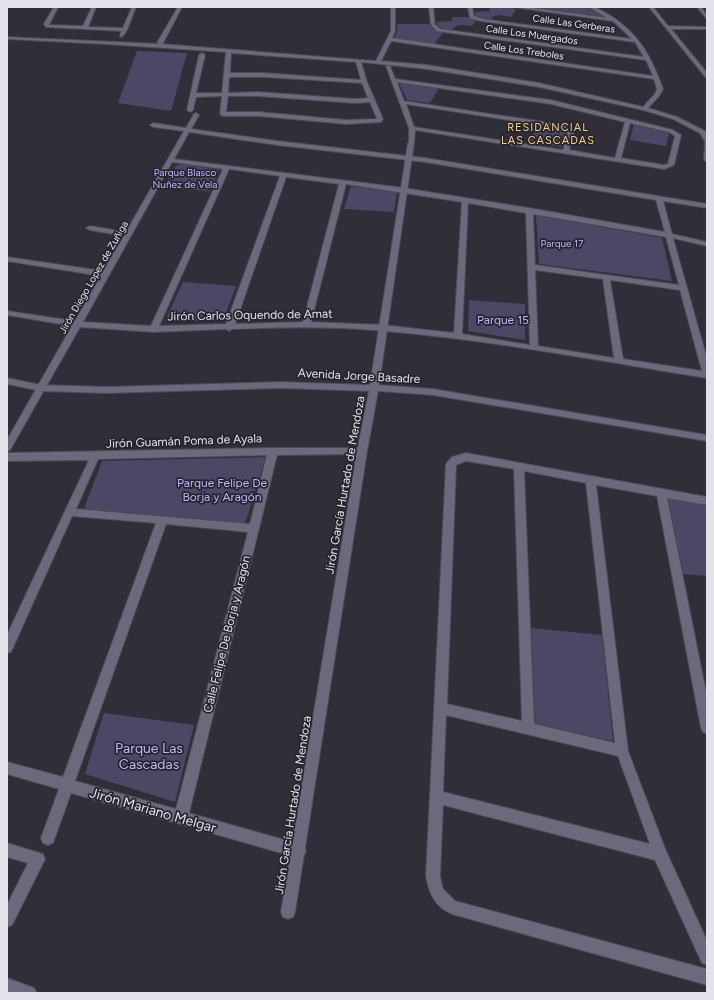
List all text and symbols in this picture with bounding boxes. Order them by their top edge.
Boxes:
street label: Calle Las Gerberas [532,11,616,36]
street label: Calle Los Muergados [485,22,579,47]
street label: Calle Los Treboles [483,38,565,63]
district label: RESIDANCIAL LAS CASCADAS [501,121,595,147]
park label: Parque Blasco Nuñez de Vela [153,166,217,191]
street label: Jirón Diego Lopez de Zuñiga [56,219,131,336]
park label: Parque 17 [541,237,584,250]
street label: Jirón Carlos Oquendo de Amat [167,307,333,323]
park label: Parque 15 [477,313,529,327]
street label: Avenida Jorge Basadre [297,366,421,386]
street label: Jirón García Hurtado de Mendoza [322,395,368,575]
street label: Jirón Guamán Poma de Ayala [106,431,262,451]
park label: Parque Felipe De Borja y Aragón [177,476,267,504]
street label: Calle Felipe De Borja y Aragón [201,554,253,714]
street label: Jirón García Hurtado de Mendoza [272,715,314,895]
park label: Parque Las Cascadas [115,740,183,773]
street label: Jirón Mariano Melgar [88,784,218,837]

